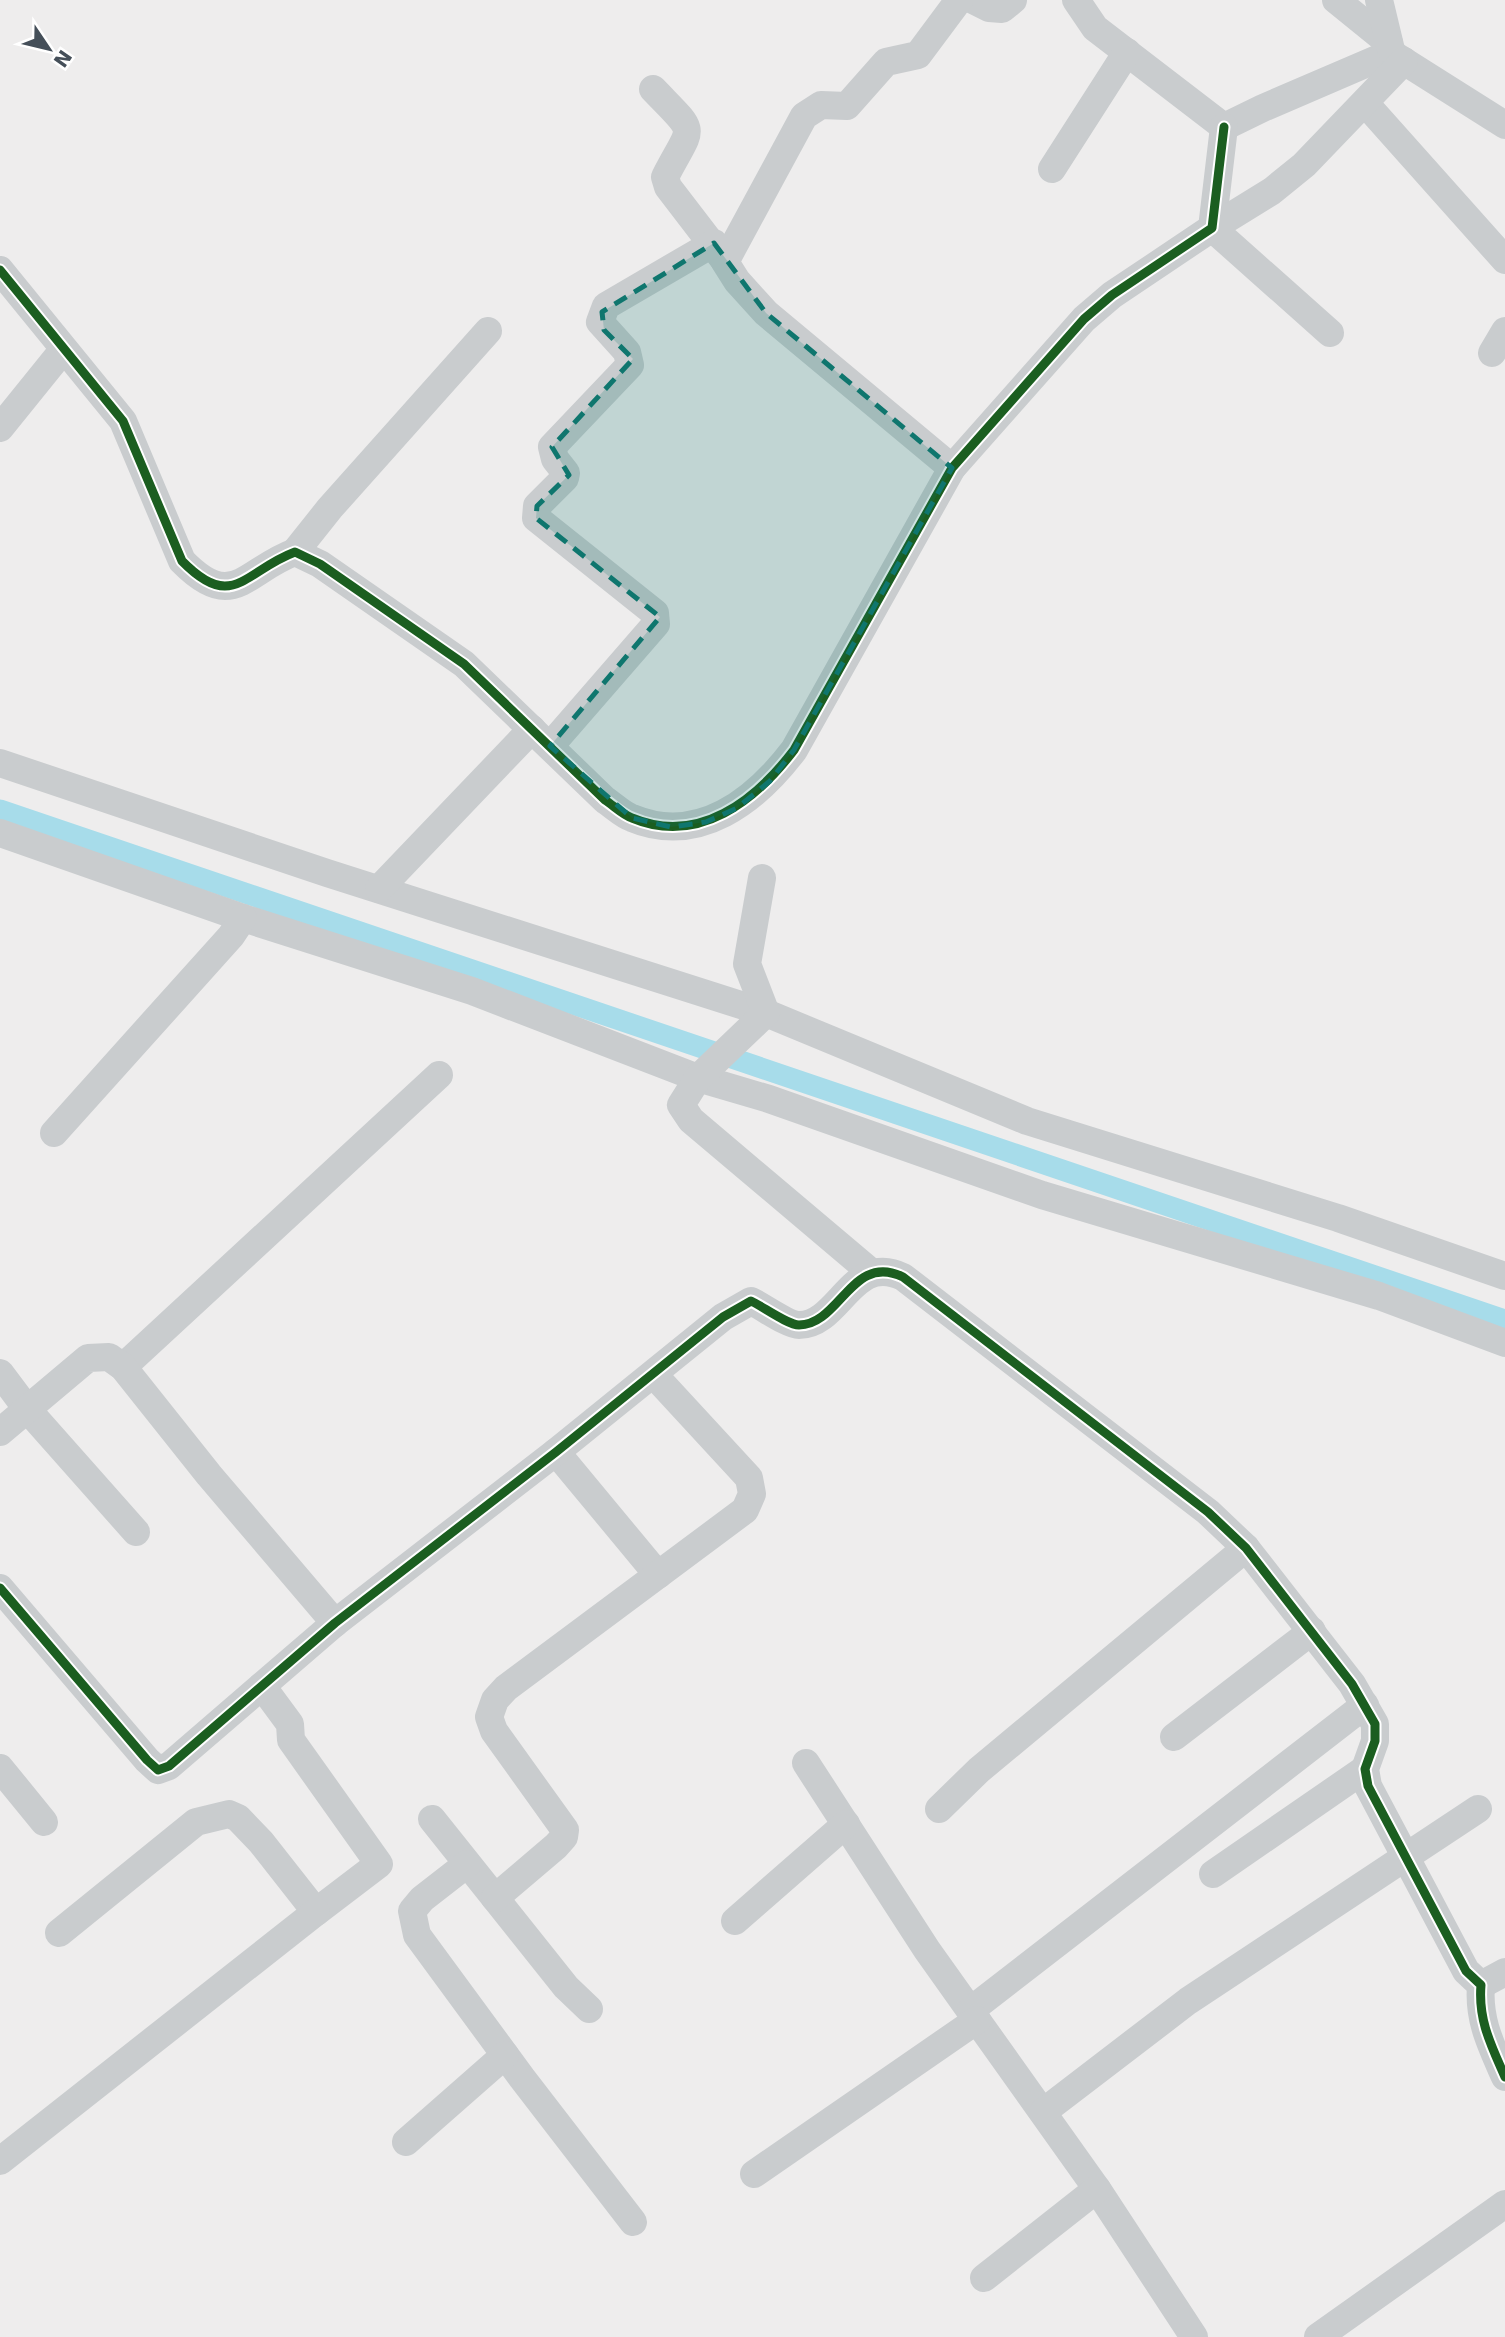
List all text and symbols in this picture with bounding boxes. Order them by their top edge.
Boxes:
north arrow [14,14,84,84]
text: N [49,46,76,72]

